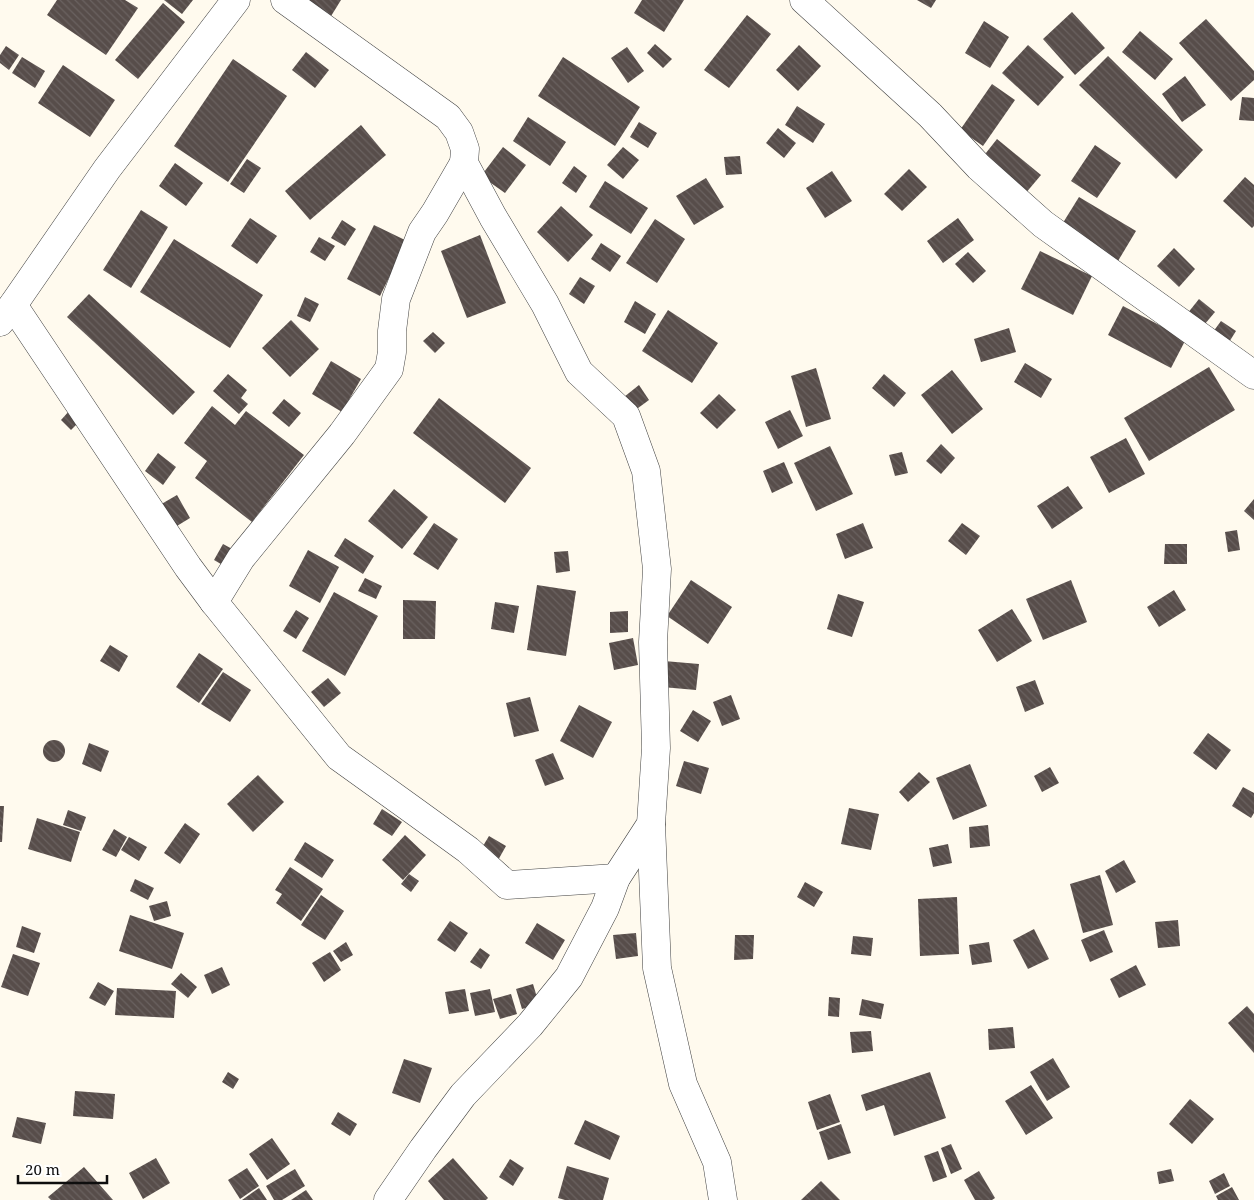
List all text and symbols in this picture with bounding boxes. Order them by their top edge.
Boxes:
scale bar [18,1152,106,1184]
text: 20 m [25,1159,60,1179]

